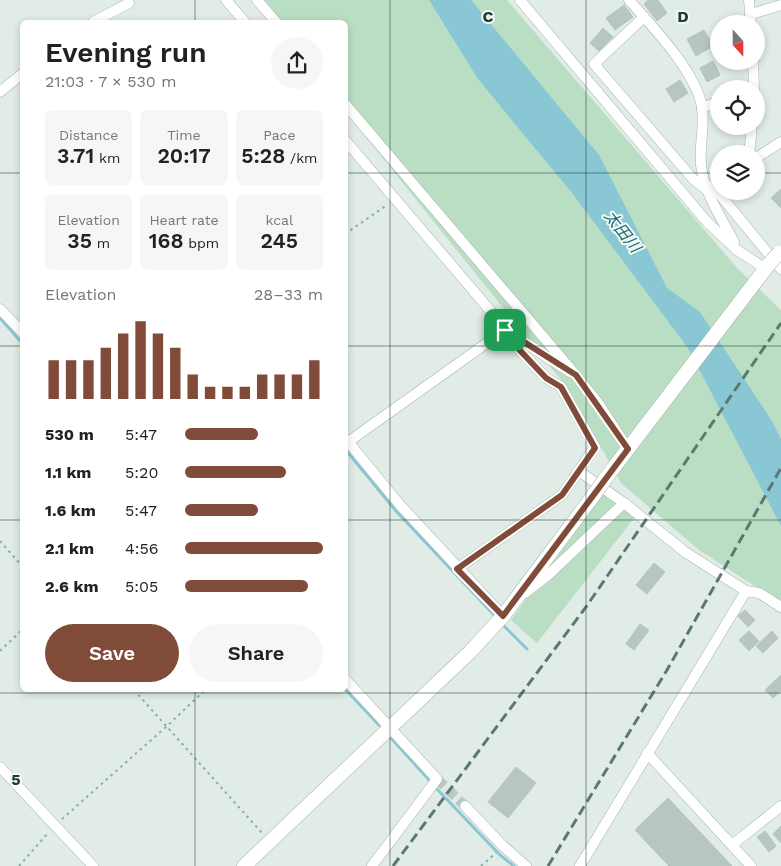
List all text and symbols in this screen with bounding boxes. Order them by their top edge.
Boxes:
text: C [483,7,494,26]
text: D [677,7,689,26]
north arrow [710,15,765,70]
map controls [710,15,765,200]
text: Evening run [45,36,206,69]
button: share [271,37,323,89]
text: 21:03 · 7 × 530 m [45,72,177,91]
button: locate [710,80,765,135]
text: Distance [59,127,118,143]
text: Time [167,127,201,143]
text: Pace [263,127,296,143]
text: 3.71 [57,143,94,168]
text: 20:17 [157,143,211,168]
text: 5:28 [241,143,285,168]
button: layers [710,145,765,200]
text: km [94,150,120,166]
text: /km [285,150,317,166]
water label: 太田川 [600,207,646,258]
text: Elevation [57,212,120,228]
text: Heart rate [149,212,219,228]
text: kcal [265,212,293,228]
text: 35 [67,228,92,253]
text: 168 [149,228,184,253]
text: 245 [261,228,298,253]
text: m [92,235,110,251]
text: bpm [184,235,219,251]
text: Elevation [45,285,116,304]
text: 28–33 m [254,285,323,304]
pin [484,309,526,351]
icon: arrive [491,316,519,344]
text: 530 m [45,425,94,444]
text: 5:47 [125,425,157,444]
text: 1.1 km [45,463,91,482]
text: 5:20 [125,463,158,482]
text: 1.6 km [45,501,96,520]
text: 5:47 [125,501,157,520]
text: 2.1 km [45,539,94,558]
text: 4:56 [125,539,159,558]
text: 2.6 km [45,577,99,596]
text: 5:05 [125,577,158,596]
button: Save [45,624,179,682]
button: Share [189,624,323,682]
text: 5 [11,770,21,789]

